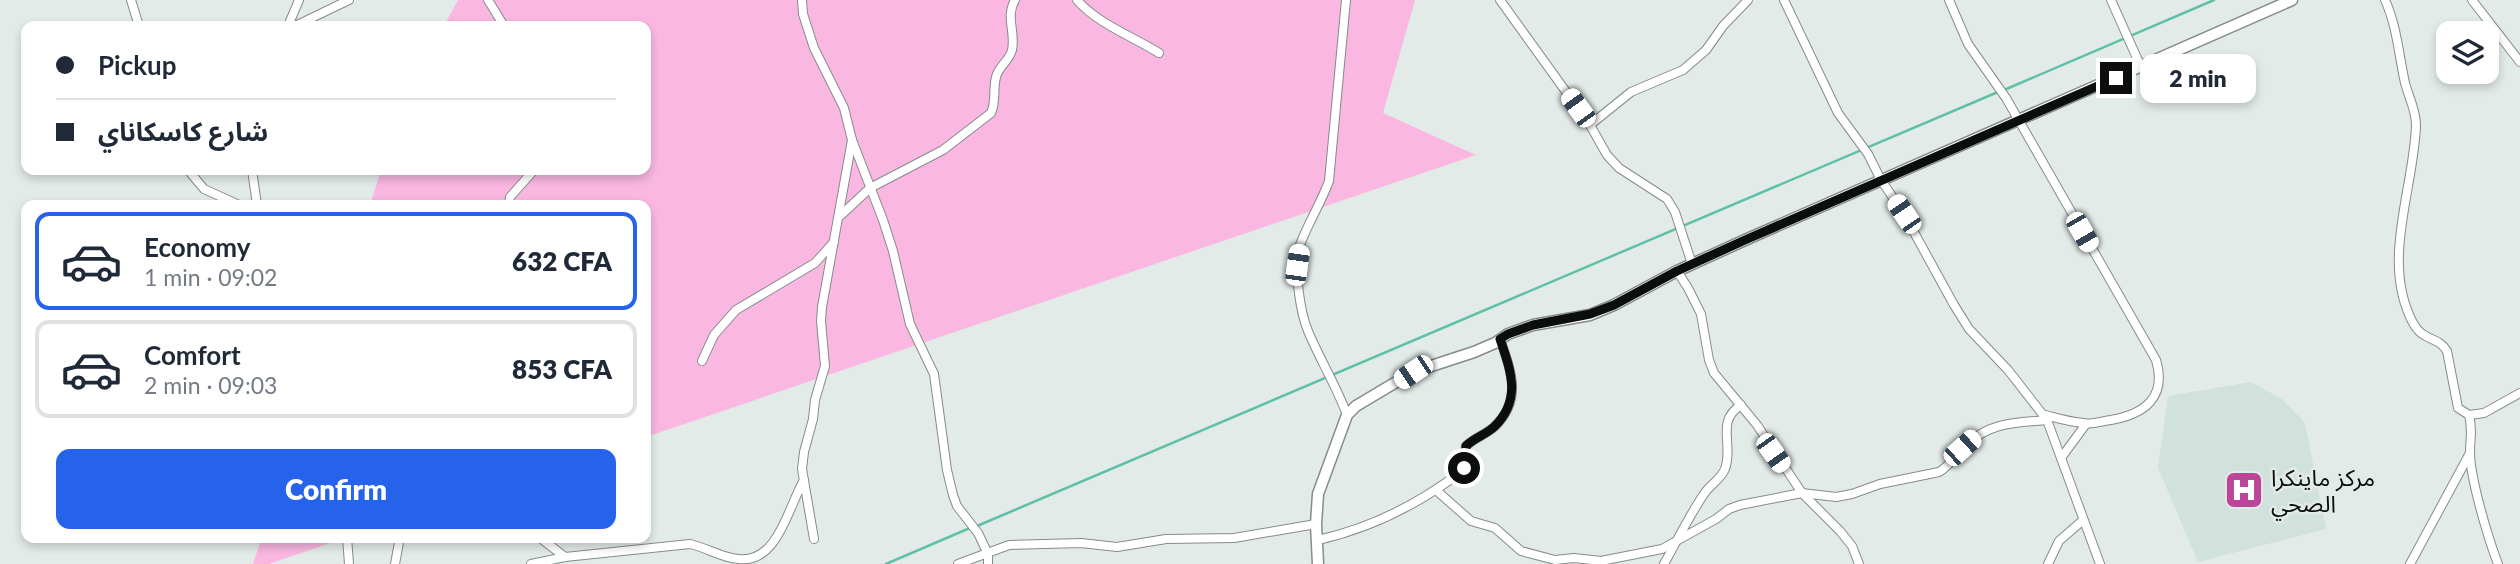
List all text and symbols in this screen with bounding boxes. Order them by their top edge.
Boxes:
map controls [2436,21,2499,84]
button: layers [2436,21,2499,84]
text: Pickup [98,49,177,81]
callout: 2 min [2140,54,2256,102]
route end [2100,62,2132,94]
text: 2 min [2169,64,2227,92]
car [1558,85,1599,131]
text: شارع كاسكاناي [98,115,268,147]
car [1884,191,1925,237]
car [2063,209,2102,255]
icon: car [60,230,123,293]
text: Economy [144,231,250,263]
car [1284,243,1311,287]
text: 632 CFA [512,245,612,277]
text: 1 min · 09:02 [144,263,277,291]
icon: car [60,338,123,401]
text: Comfort [144,339,241,371]
car [1390,352,1437,392]
text: 853 CFA [512,353,612,385]
text: 2 min · 09:03 [144,371,277,399]
car [1940,426,1985,470]
car [1753,430,1794,476]
button: Confirm [56,449,616,529]
route start [1448,452,1480,484]
place label: مركز ماينكرا الصحي [2271,463,2375,521]
hospital icon: مركز ماينكرا الصحي [2223,469,2265,511]

